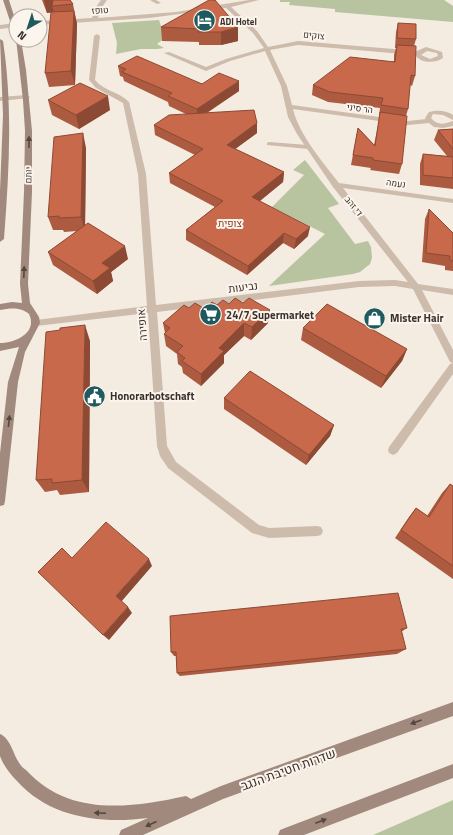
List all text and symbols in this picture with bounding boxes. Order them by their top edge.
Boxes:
street label: טופז [91,3,109,17]
north arrow [8,8,48,48]
hotel icon: ADI Hotel [191,8,217,34]
place label: ADI Hotel [220,15,257,28]
text: N [14,27,30,44]
street label: צוקים [303,28,325,42]
street label: הר סיני [346,100,374,116]
one-way arrow [26,135,32,148]
street label: יותם [21,166,35,184]
street label: נעמה [385,175,407,191]
street label: די זהב [342,193,366,219]
district label: צופית [218,216,243,231]
one-way arrow [21,265,27,278]
street label: נביעות [227,277,259,297]
supermarket icon: 24/7 Supermarket [198,302,224,328]
shop icon: Mister Hair [362,305,388,331]
place label: 24/7 Supermarket [226,307,314,323]
street label: אופירה [133,308,151,342]
place label: Mister Hair [390,310,444,326]
public building icon: Honorarbotschaft [82,383,108,409]
place label: Honorarbotschaft [110,388,195,404]
one-way arrow [5,415,12,427]
one-way arrow [410,720,422,726]
street label: שדרות חטיבת הנגב [238,742,338,796]
one-way arrow [94,809,106,816]
one-way arrow [316,818,328,824]
one-way arrow [145,821,157,827]

